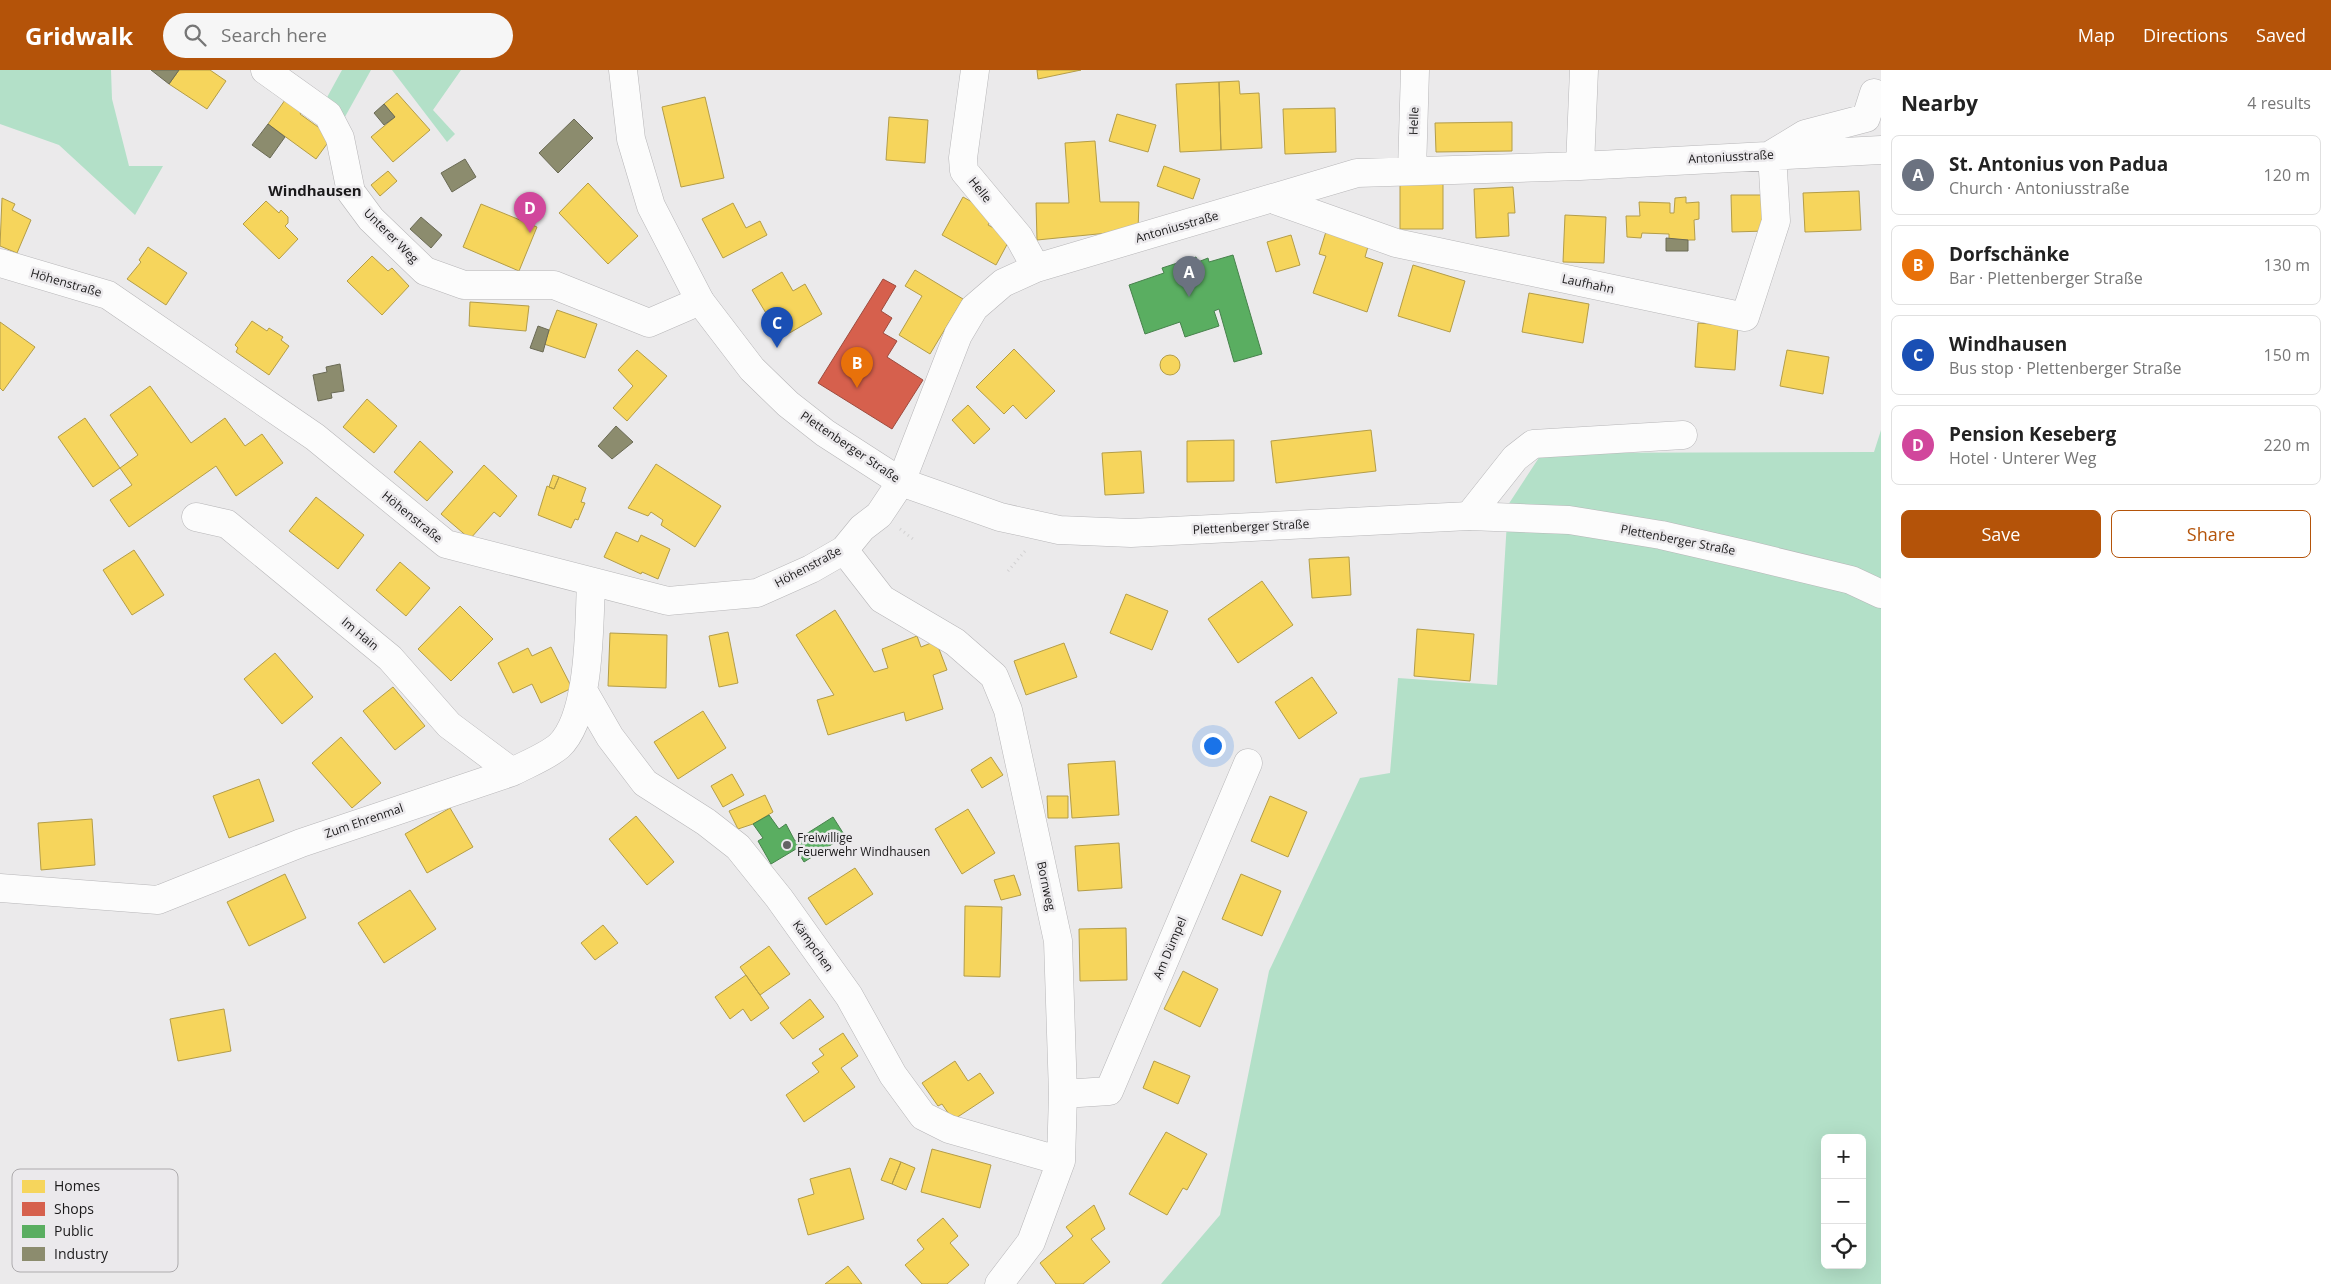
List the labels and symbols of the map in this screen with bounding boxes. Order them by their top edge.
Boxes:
street label: Helle [1405,106,1422,135]
street label: Antoniusstraße [1688,146,1774,167]
street label: Helle [965,173,996,206]
district label: Windhausen [268,180,362,200]
pin: D [514,192,546,233]
street label: Unterer Weg [360,204,423,267]
street label: Antoniusstraße [1133,206,1221,246]
pin: A [1173,256,1205,297]
street label: Höhenstraße [29,264,104,301]
street label: Laufhahn [1560,270,1616,297]
pin: C [761,307,793,348]
pin: B [841,347,873,388]
street label: Plettenberger Straße [797,407,904,486]
street label: Höhenstraße [378,487,446,546]
street label: Plettenberger Straße [1192,515,1310,538]
street label: Plettenberger Straße [1619,520,1737,559]
street label: Höhenstraße [771,542,844,591]
street label: Im Hain [338,613,382,654]
your location [1200,733,1226,759]
street label: Zum Ehrenmal [322,799,406,842]
place label: Freiwillige Feuerwehr Windhausen [797,829,930,860]
marker: Freiwillige Feuerwehr Windhausen [781,839,793,851]
street label: Bornweg [1033,860,1060,912]
street label: Am Dümpel [1149,914,1190,982]
street label: Kämpchen [789,917,838,975]
legend [12,1169,178,1272]
text: Homes [54,1176,101,1195]
text: Shops [54,1199,94,1218]
text: Public [54,1221,94,1240]
text: Industry [54,1244,109,1263]

